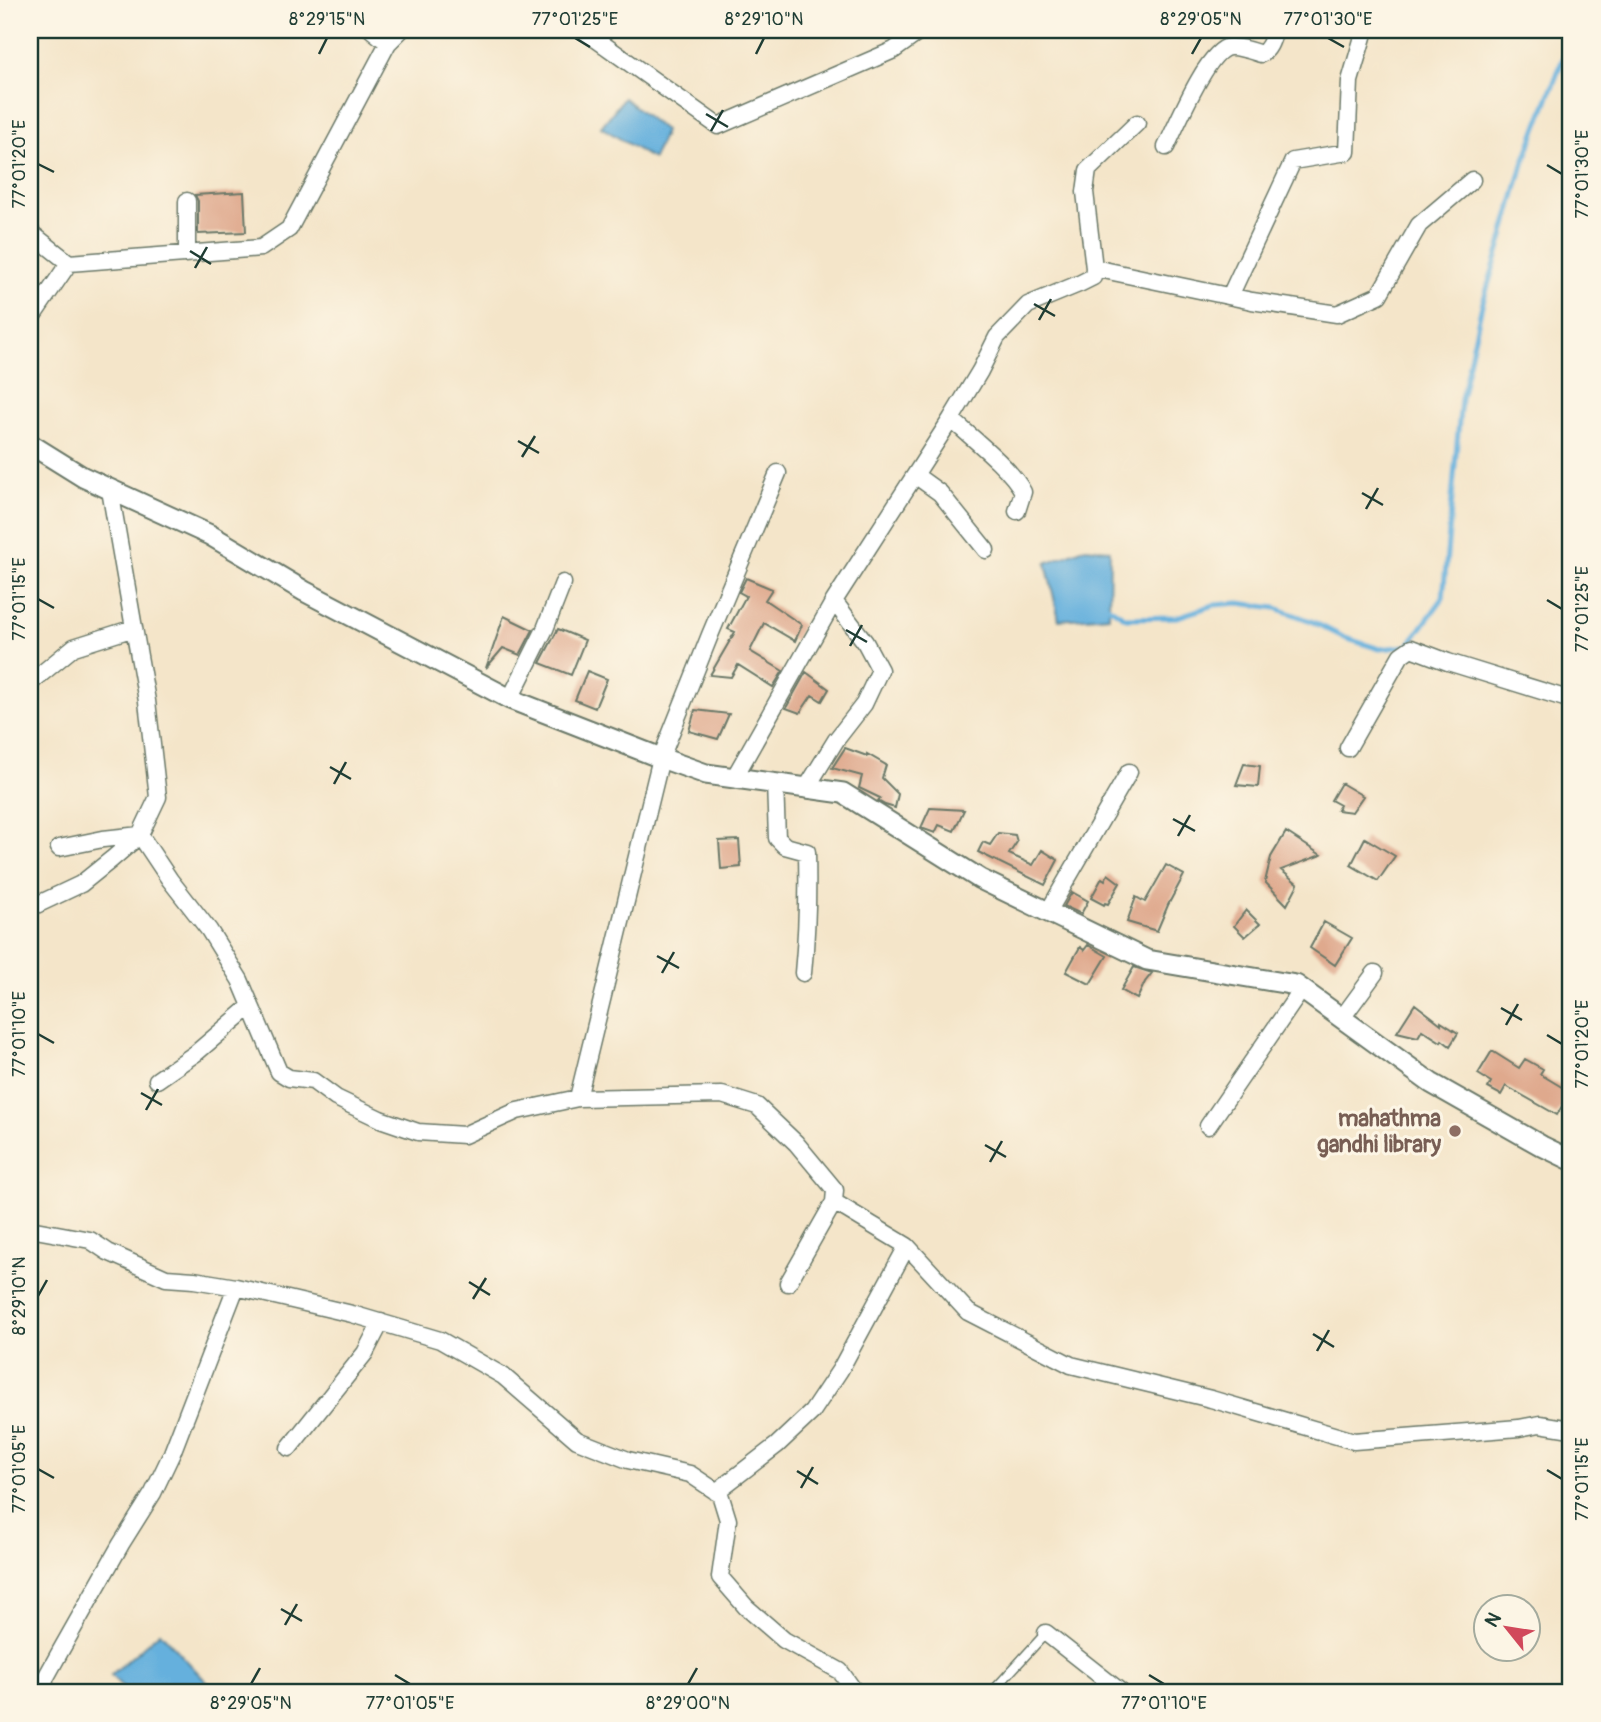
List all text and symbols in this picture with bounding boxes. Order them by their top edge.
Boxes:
text: 8°29'15"N [289,8,365,31]
text: 77°01'25"E [532,8,618,31]
text: 8°29'10"N [725,8,803,31]
text: 8°29'05"N [1160,8,1242,31]
text: 77°01'30"E [1284,8,1372,31]
text: 77°01'20"E [8,120,31,208]
text: 77°01'30"E [1571,130,1594,218]
text: 77°01'15"E [8,557,31,641]
text: 77°01'25"E [1571,566,1594,652]
text: 77°01'10"E [8,991,31,1077]
text: 77°01'20"E [1571,1000,1594,1088]
place label: mahathma gandhi library [1317,1104,1441,1159]
marker: mahathma gandhi library [1447,1123,1463,1139]
text: 8°29'10"N [8,1257,31,1335]
text: 77°01'05"E [8,1425,31,1513]
text: 77°01'15"E [1571,1437,1594,1521]
north arrow [1472,1592,1542,1662]
text: N [1480,1608,1507,1632]
text: 8°29'05"N [210,1692,292,1715]
text: 77°01'05"E [366,1692,454,1715]
text: 8°29'00"N [646,1692,730,1715]
text: 77°01'10"E [1121,1692,1207,1715]

